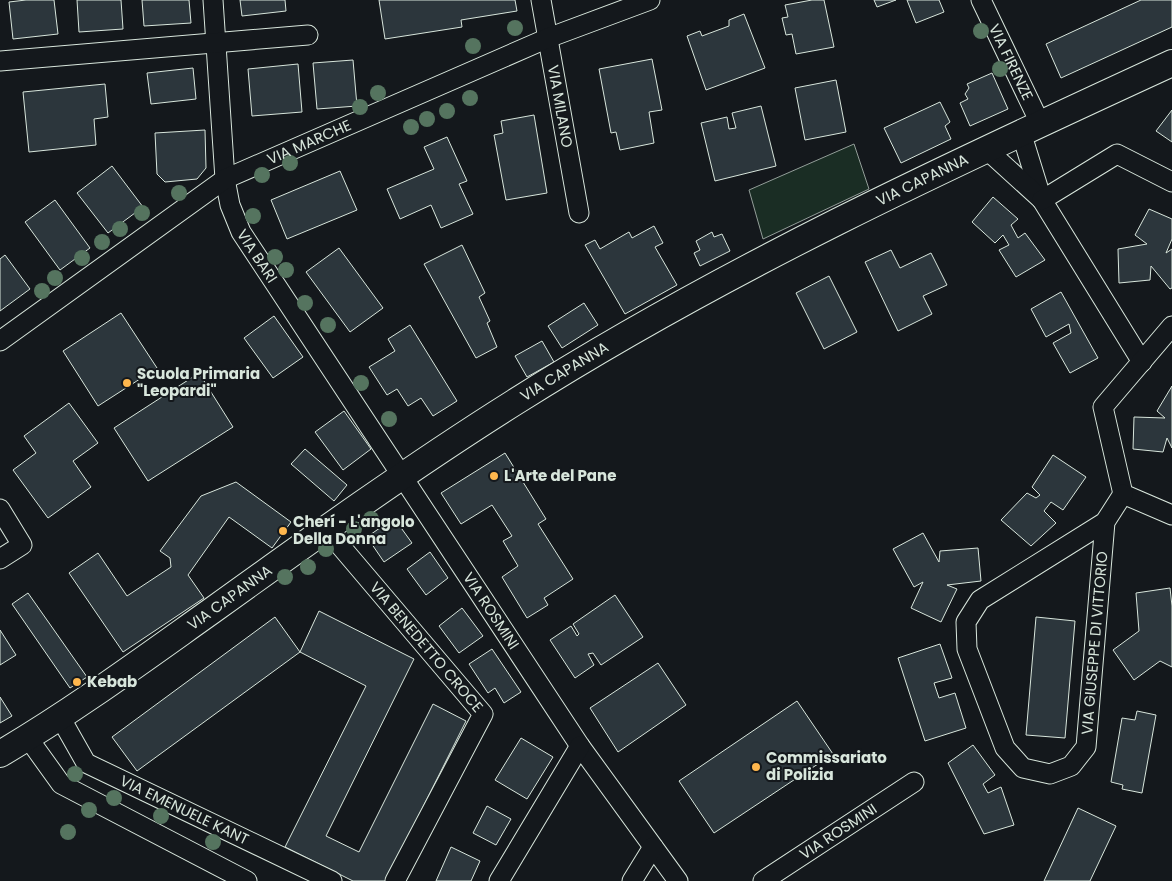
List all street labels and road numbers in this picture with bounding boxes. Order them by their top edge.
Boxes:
street label: VIA FIRENZE [984,20,1039,104]
street label: VIA MILANO [543,63,578,149]
street label: VIA MARCHE [264,114,354,169]
street label: VIA CAPANNA [873,148,971,211]
street label: VIA BARI [232,225,283,287]
street label: VIA CAPANNA [516,336,612,406]
street label: VIA GIUSEPPE DI VITTORIO [1076,550,1112,736]
street label: VIA CAPANNA [183,560,276,635]
street label: VIA ROSMINI [458,568,525,653]
street label: VIA BENEDETTO CROCE [365,577,488,717]
street label: VIA EMENUELE KANT [117,770,253,850]
street label: VIA ROSMINI [795,798,881,864]

